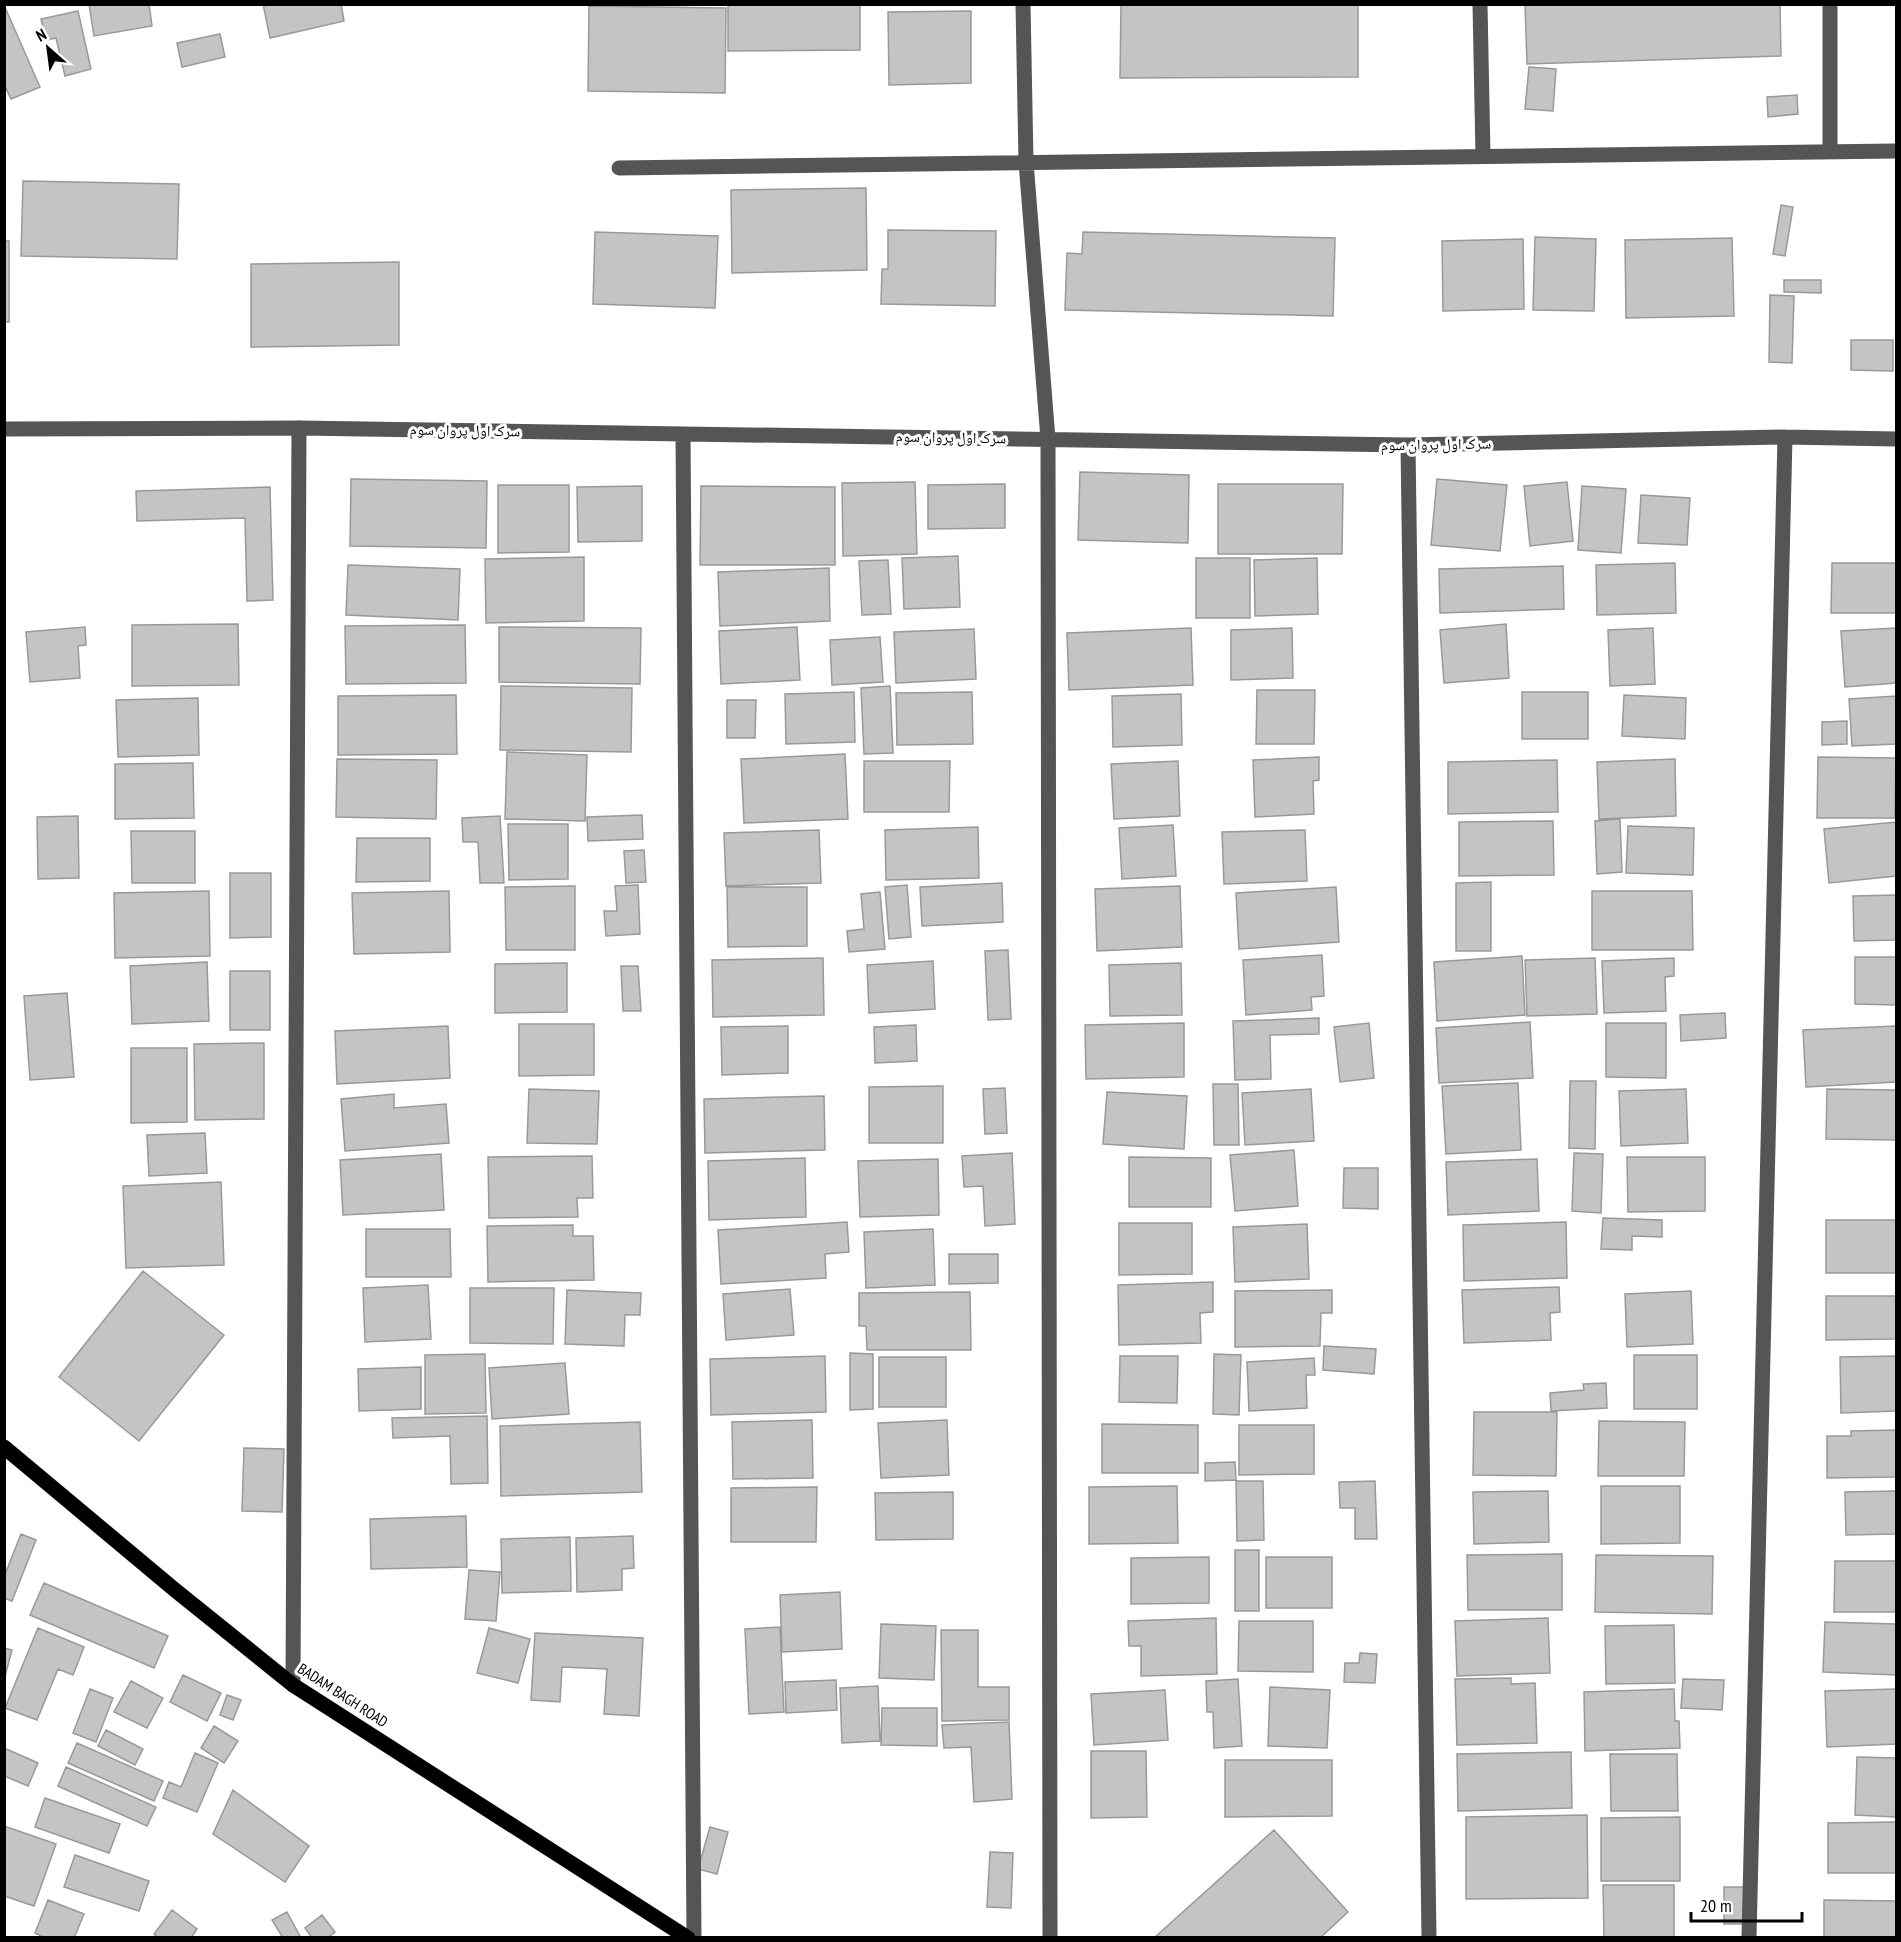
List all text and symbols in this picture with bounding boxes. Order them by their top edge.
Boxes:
north arrow [18,18,78,78]
text: N [32,24,49,46]
street label: سرک اول پروان سوم [410,420,521,441]
street label: سرک اول پروان سوم [896,427,1007,448]
street label: سرک اول پروان سوم [1381,434,1492,455]
street label: BADAM BAGH ROAD [294,1659,392,1731]
scale bar [1691,1885,1802,1923]
text: 20 m [1700,1894,1732,1917]

